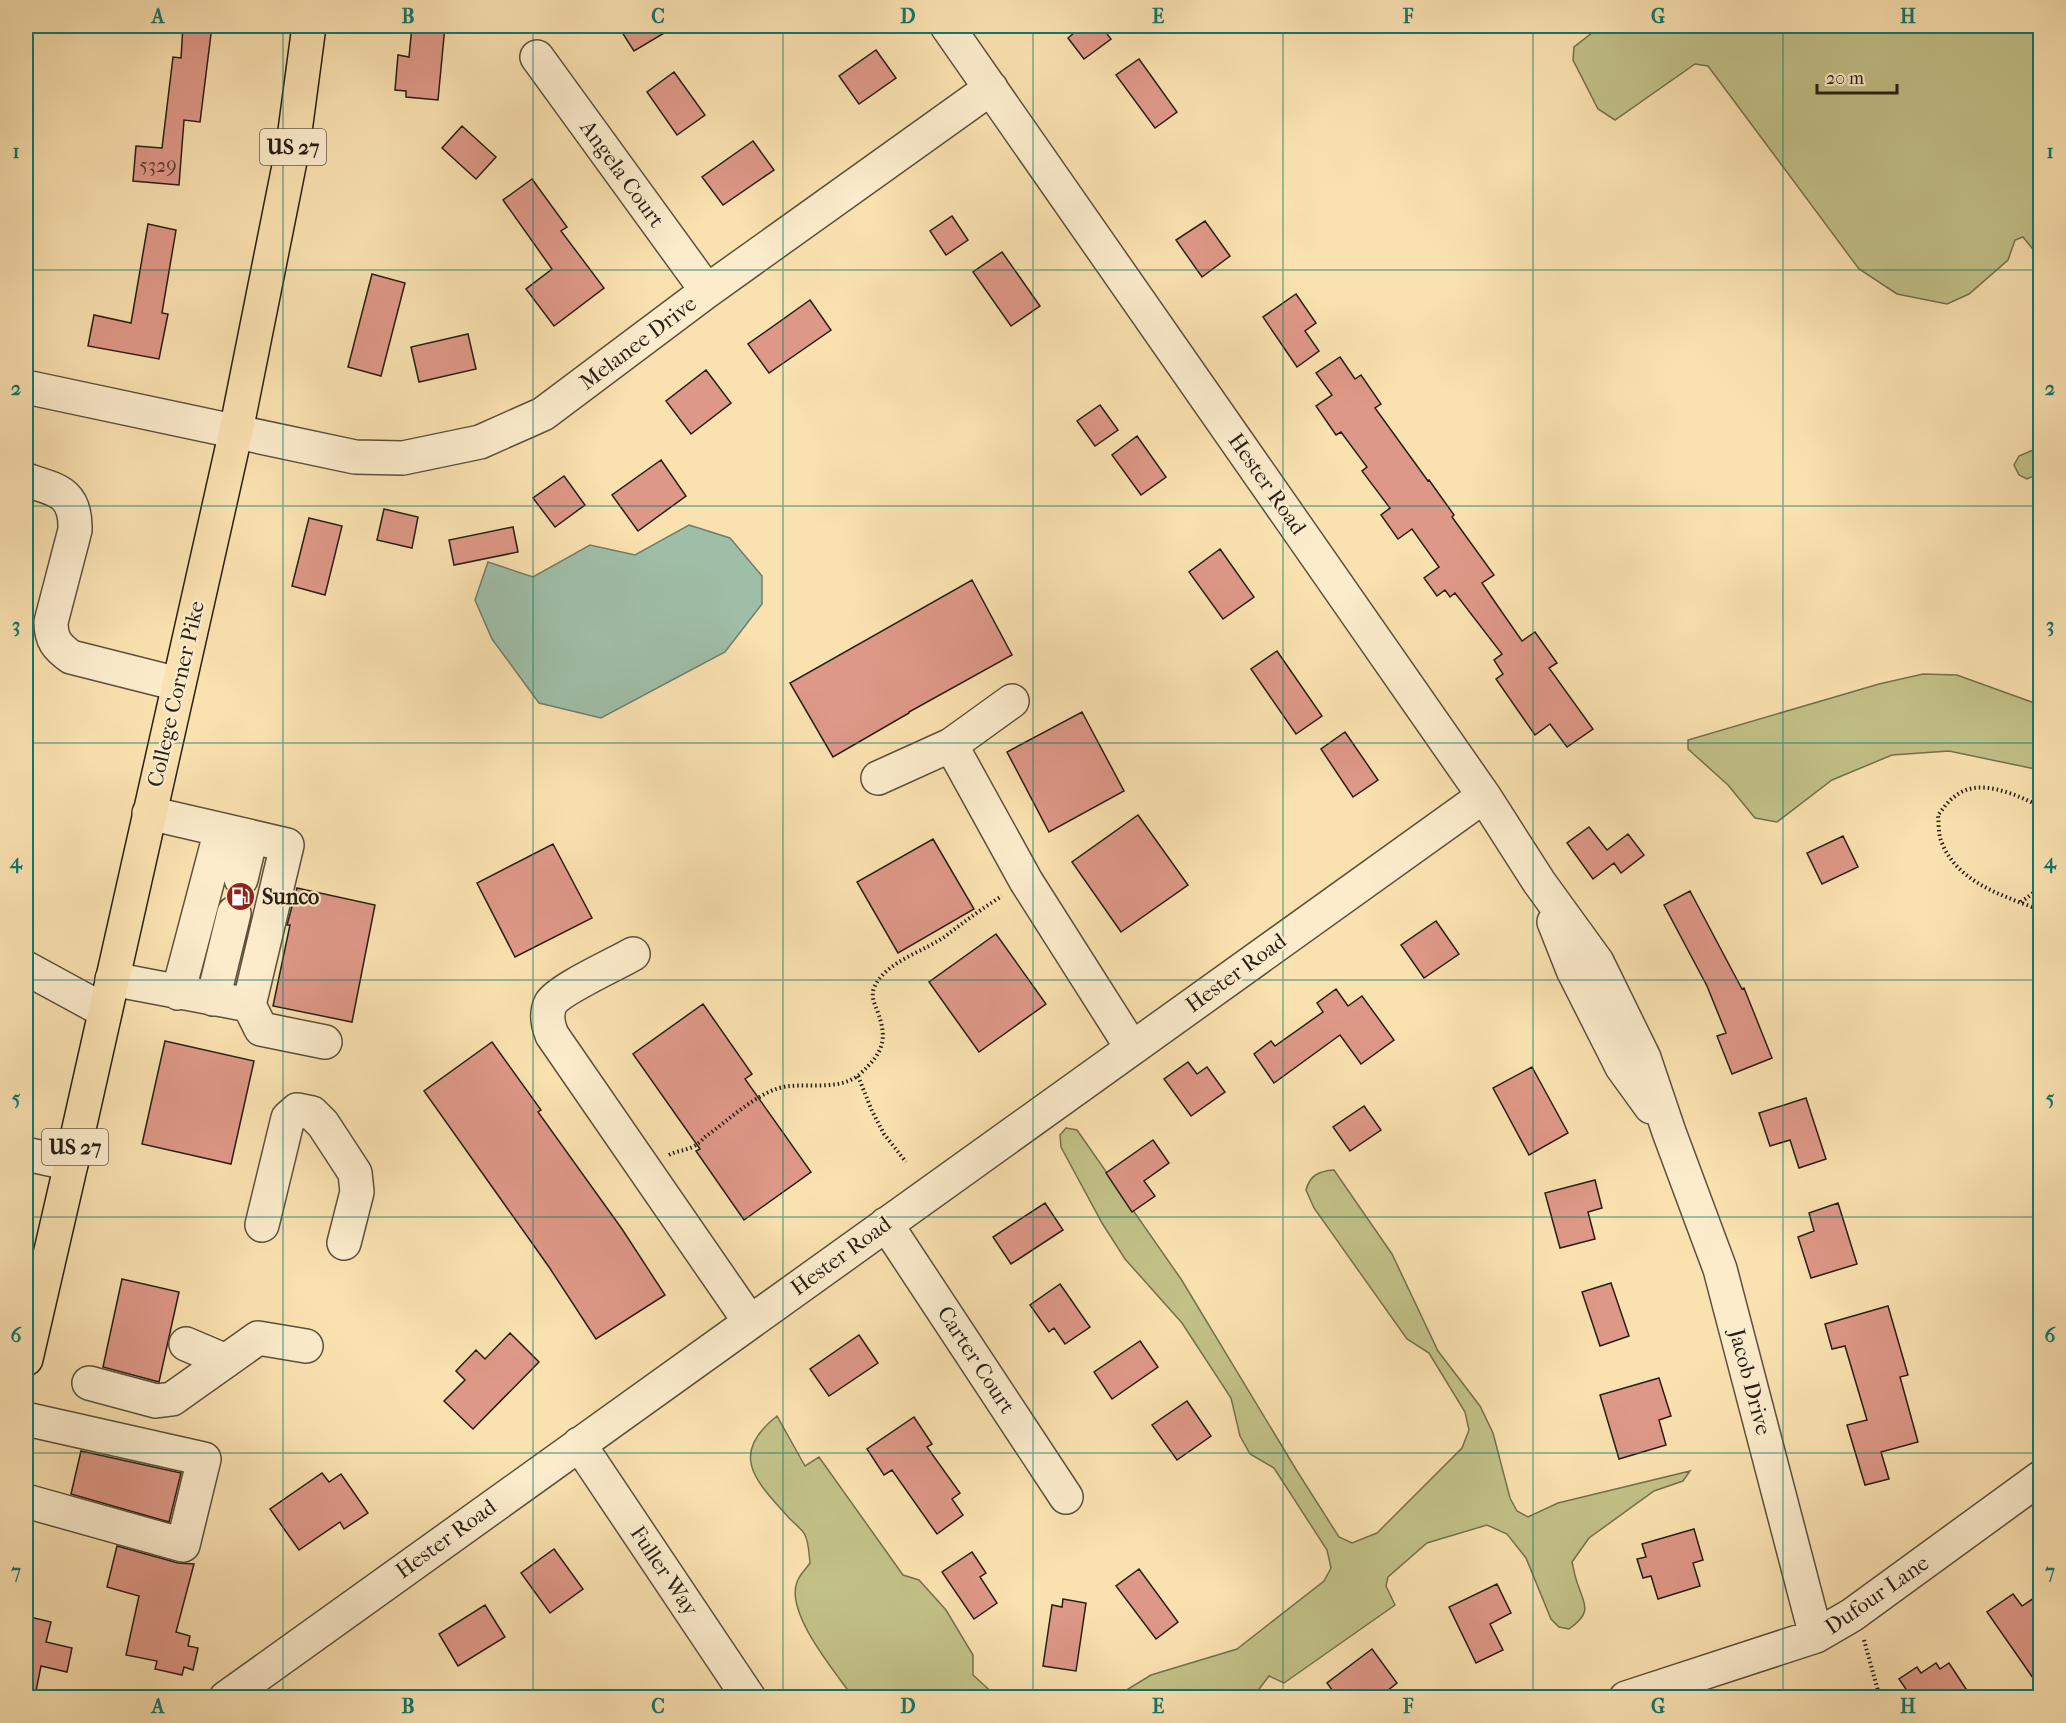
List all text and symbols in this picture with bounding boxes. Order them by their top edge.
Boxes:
text: A [150,5,166,28]
text: B [401,5,415,28]
text: C [651,5,665,28]
text: D [900,5,916,28]
text: E [1152,5,1164,28]
text: F [1402,5,1414,28]
text: G [1651,5,1665,28]
text: H [1900,5,1916,28]
scale bar [1817,57,1896,95]
text: 20 m [1826,68,1864,89]
street label: Angela Court [574,115,670,233]
road number: US 27 [260,129,326,165]
text: 1 [12,140,20,163]
text: 1 [2046,140,2054,163]
house number: 5329 [139,154,177,177]
street label: Melanee Drive [574,290,702,395]
text: 2 [11,377,21,400]
text: 2 [2045,377,2055,400]
street label: Hester Road [1223,428,1312,541]
street label: College Corner Pike [142,598,210,790]
text: 3 [12,614,20,637]
text: 3 [2046,614,2054,637]
text: 4 [9,850,23,874]
text: 4 [2043,850,2057,874]
fuel station icon: Sunco [225,881,257,913]
place label: Sunco [262,884,319,910]
street label: Hester Road [1181,927,1292,1018]
text: 5 [12,1087,21,1110]
text: 5 [2046,1087,2055,1110]
road number: US 27 [42,1129,108,1165]
street label: Hester Road [786,1210,897,1301]
street label: Carter Court [932,1301,1020,1419]
text: 6 [11,1324,23,1347]
street label: Jacob Drive [1723,1324,1777,1438]
text: 6 [2045,1324,2057,1347]
street label: Hester Road [391,1493,502,1584]
street label: Fuller Way [624,1521,704,1622]
street label: Dufour Lane [1820,1550,1934,1640]
text: 7 [10,1560,21,1583]
text: 7 [2044,1560,2055,1583]
text: A [150,1695,166,1718]
text: B [401,1695,415,1718]
text: C [651,1695,665,1718]
text: D [900,1695,916,1718]
text: E [1152,1695,1164,1718]
text: F [1402,1695,1414,1718]
text: G [1651,1695,1665,1718]
text: H [1900,1695,1916,1718]

